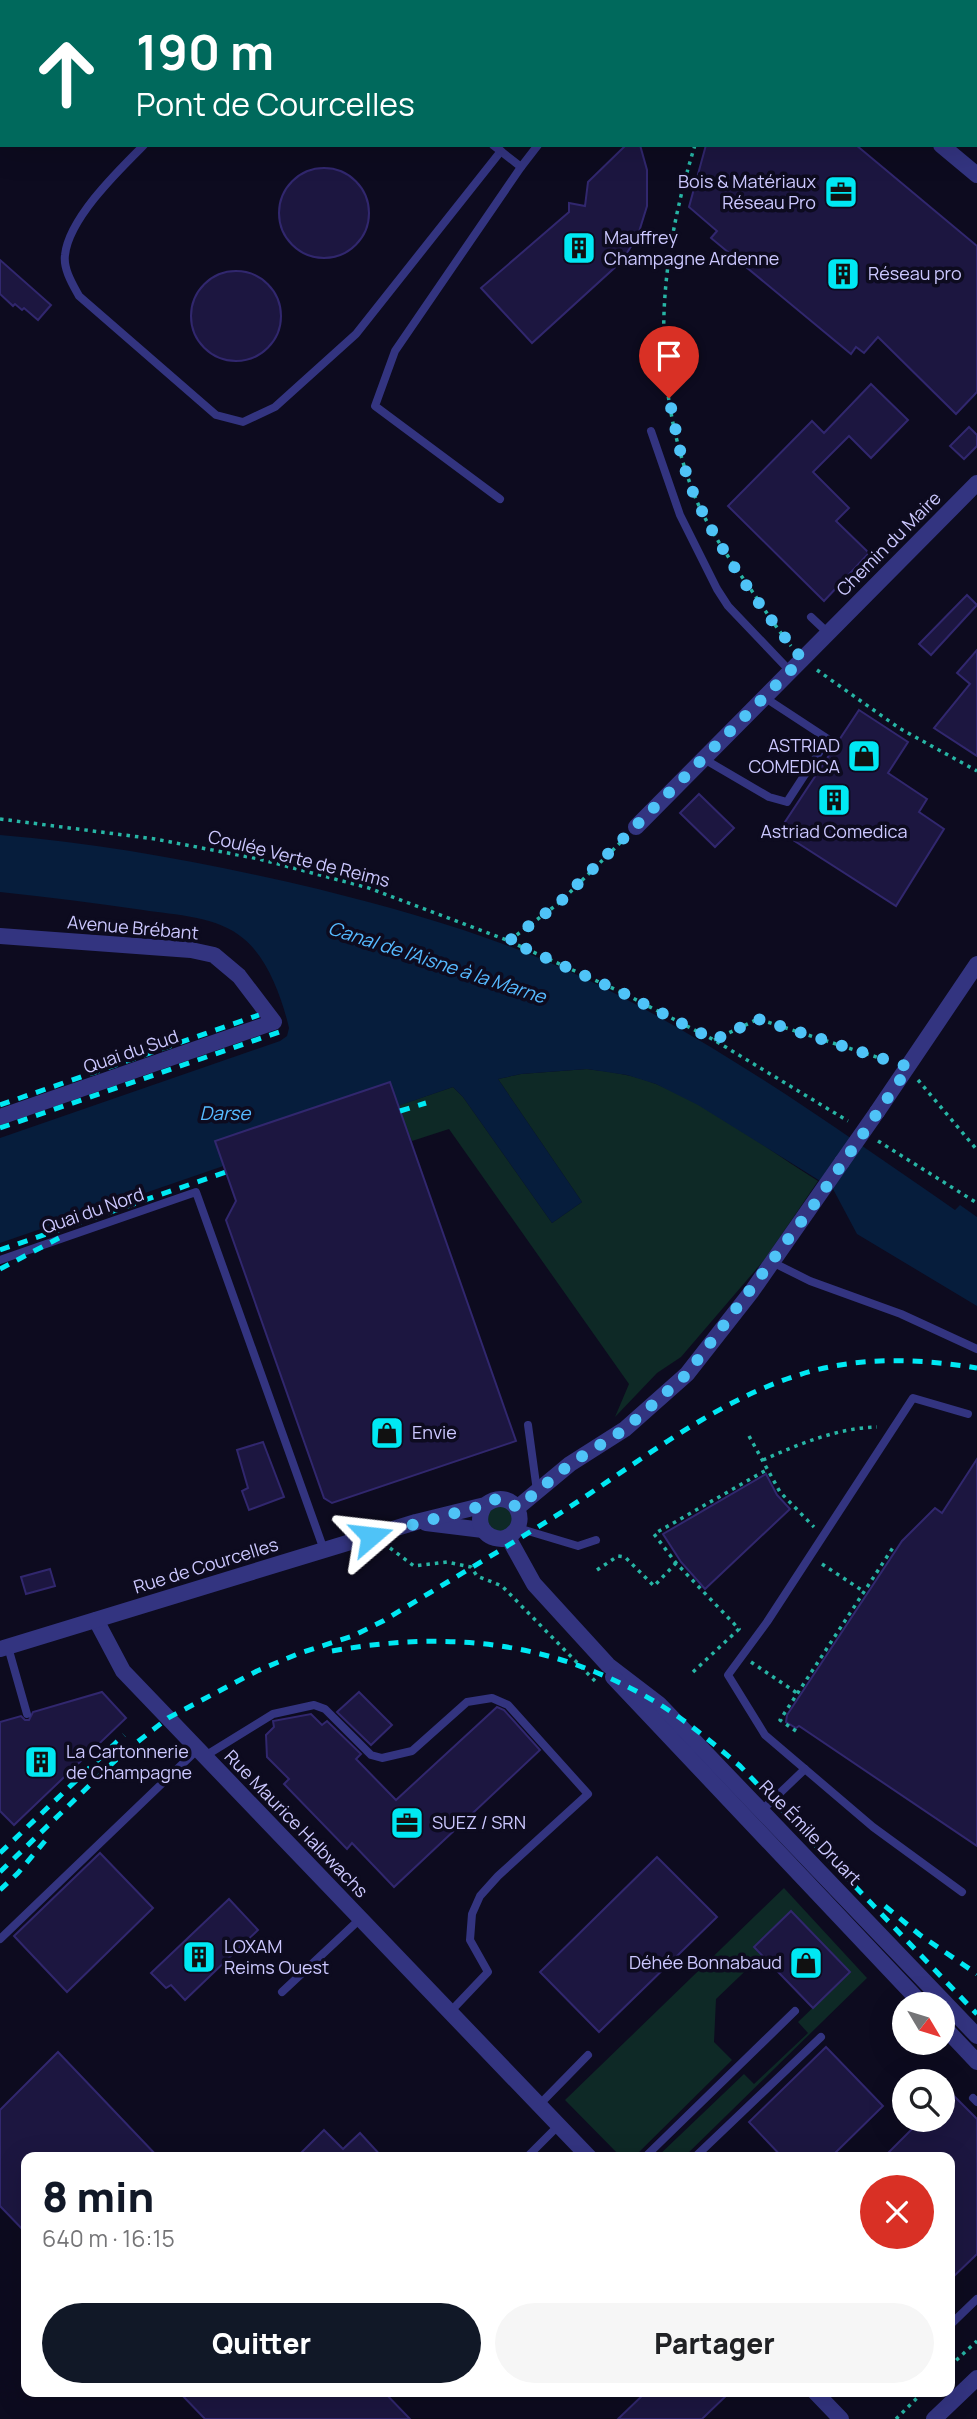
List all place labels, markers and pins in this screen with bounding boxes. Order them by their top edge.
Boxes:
place label: Bois & Matériaux Réseau Pro [678,169,817,214]
office icon: Bois & Matériaux Réseau Pro [822,173,860,211]
place label: Mauffrey Champagne Ardenne [604,225,779,270]
building icon: Mauffrey Champagne Ardenne [560,229,598,267]
building icon: Réseau pro [824,255,862,293]
place label: Réseau pro [868,261,962,285]
pin [639,326,699,398]
place label: ASTRIAD COMEDICA [748,733,841,778]
shop icon: ASTRIAD COMEDICA [845,737,883,775]
building icon: Astriad Comedica [815,781,853,819]
place label: Astriad Comedica [760,819,908,843]
shop icon: Envie [368,1414,406,1452]
place label: Envie [412,1420,457,1444]
place label: La Cartonnerie de Champagne [66,1739,192,1784]
building icon: La Cartonnerie de Champagne [22,1743,60,1781]
office icon: SUEZ / SRN [388,1804,426,1842]
place label: SUEZ / SRN [432,1810,526,1834]
place label: LOXAM Reims Ouest [224,1934,329,1979]
building icon: LOXAM Reims Ouest [180,1938,218,1976]
shop icon: Déhée Bonnabaud [787,1944,825,1982]
place label: Déhée Bonnabaud [629,1950,782,1974]

